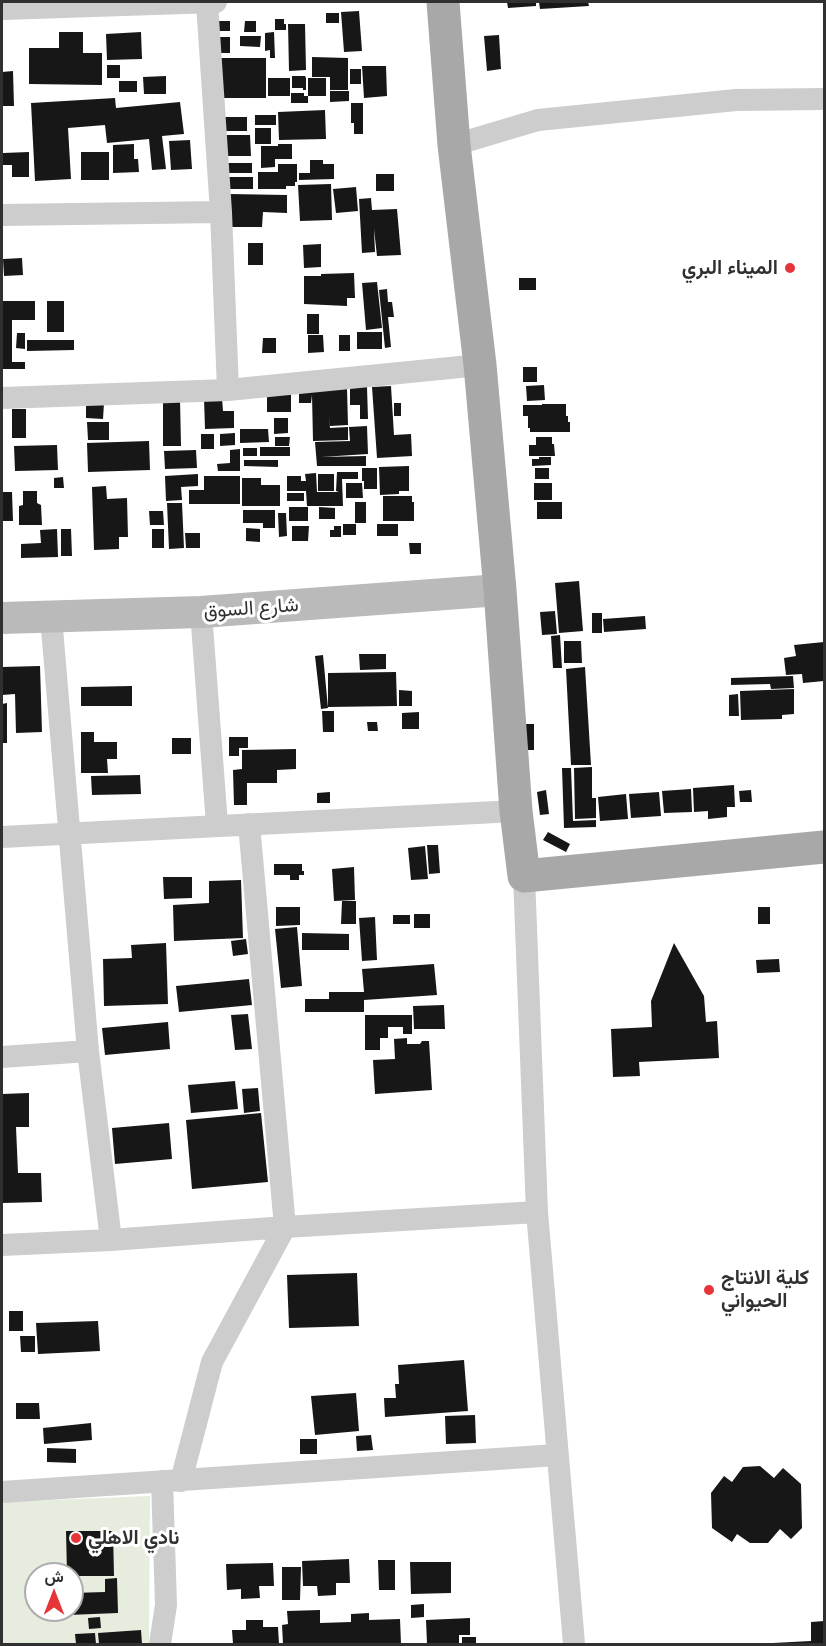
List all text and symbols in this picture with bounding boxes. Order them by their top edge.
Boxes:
place label: الميناء البري [682,256,778,280]
marker: الميناء البري [783,261,797,275]
street label: شارع السوق [203,593,299,623]
place label: كلية الانتاج الحيواني [721,1266,809,1313]
marker: كلية الانتاج الحيواني [702,1283,716,1297]
place label: نادي الاهلي [88,1526,179,1550]
marker: نادي الاهلي [69,1531,83,1545]
north arrow [24,1562,84,1622]
text: ش [44,1566,64,1586]

